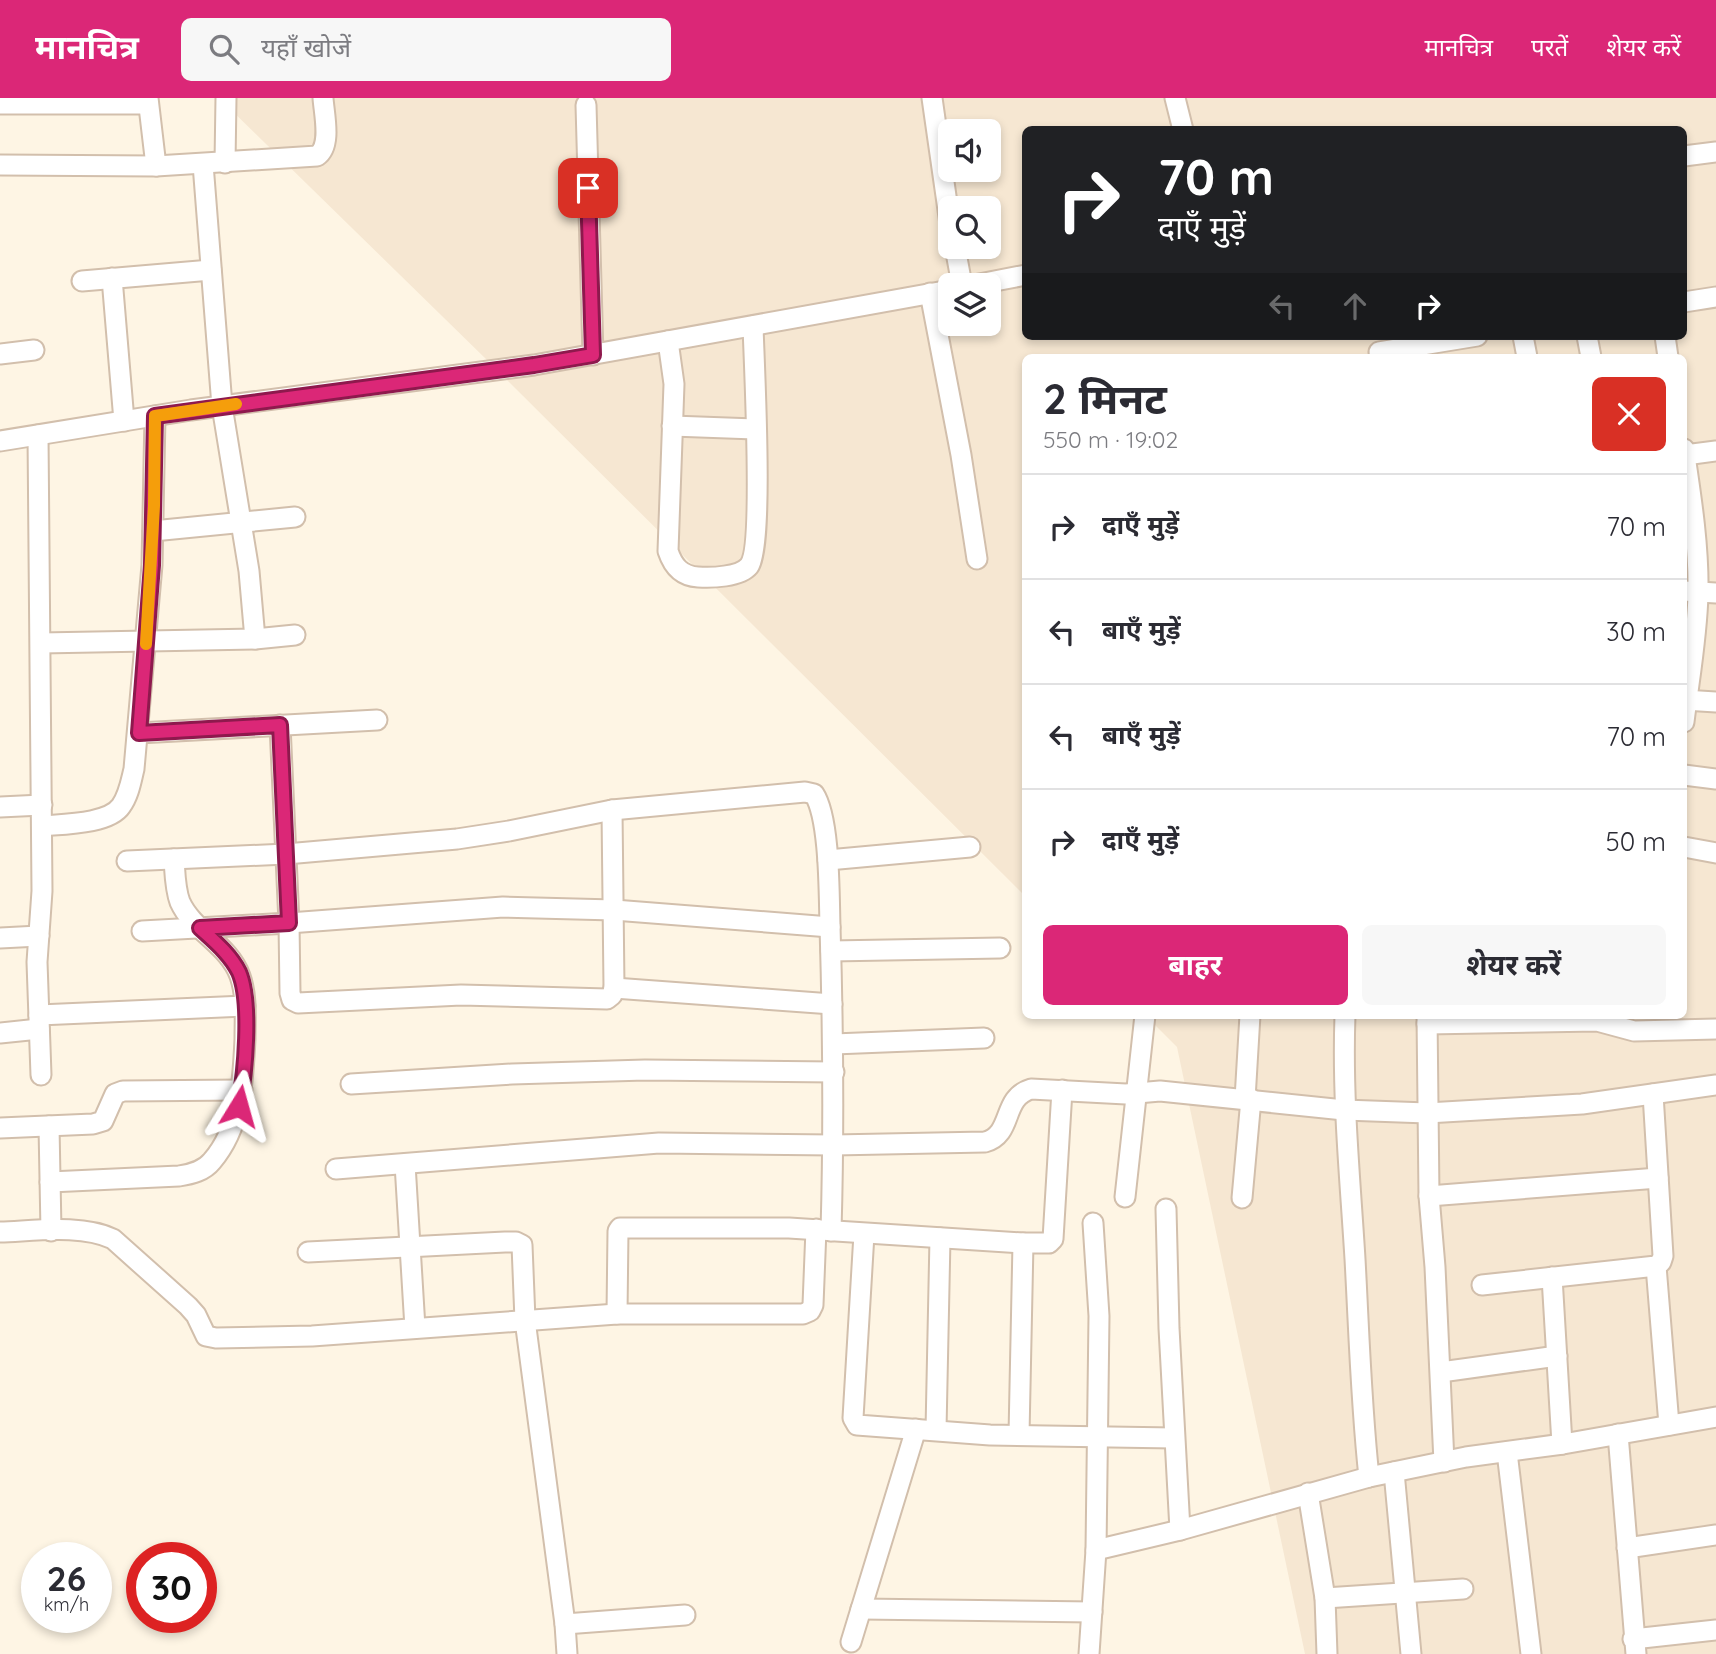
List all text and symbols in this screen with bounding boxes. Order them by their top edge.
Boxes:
search box [181,18,671,81]
text: मानचित्र [35,26,139,67]
icon: search [205,30,243,68]
text: यहाँ खोजें [261,31,351,64]
text: मानचित्र [1424,32,1493,62]
text: परतें [1531,32,1568,62]
text: शेयर करें [1606,32,1681,62]
map controls [938,119,1001,336]
button: sound [938,119,1001,182]
text: 70 m [1158,146,1274,207]
icon: right [1043,154,1134,245]
pin [558,158,618,218]
icon: arrive [569,169,607,207]
button: search [938,196,1001,259]
text: दाएँ मुड़ें [1158,207,1246,247]
button: layers [938,273,1001,336]
icon: left [1263,287,1301,325]
icon: ahead [1336,287,1374,325]
icon: right [1409,287,1447,325]
text: 2 मिनट [1043,372,1167,425]
button: close [1592,377,1666,451]
text: 550 m · 19:02 [1043,425,1178,454]
icon: right [1043,508,1081,546]
text: दाएँ मुड़ें [1102,508,1179,541]
text: 70 m [1606,510,1666,543]
icon: left [1043,613,1081,651]
text: बाएँ मुड़ें [1102,613,1181,646]
text: 30 m [1606,615,1666,648]
icon: left [1043,718,1081,756]
text: बाएँ मुड़ें [1102,718,1181,751]
text: 70 m [1606,720,1666,753]
icon: right [1043,823,1081,861]
text: दाएँ मुड़ें [1102,823,1179,856]
text: 50 m [1606,825,1666,858]
button: बाहर [1043,925,1348,1005]
button: शेयर करें [1362,925,1666,1005]
position arrow [202,1069,276,1143]
speed limit sign: 30 [126,1542,217,1633]
text: 26 [47,1556,86,1600]
text: km/h [44,1593,89,1616]

